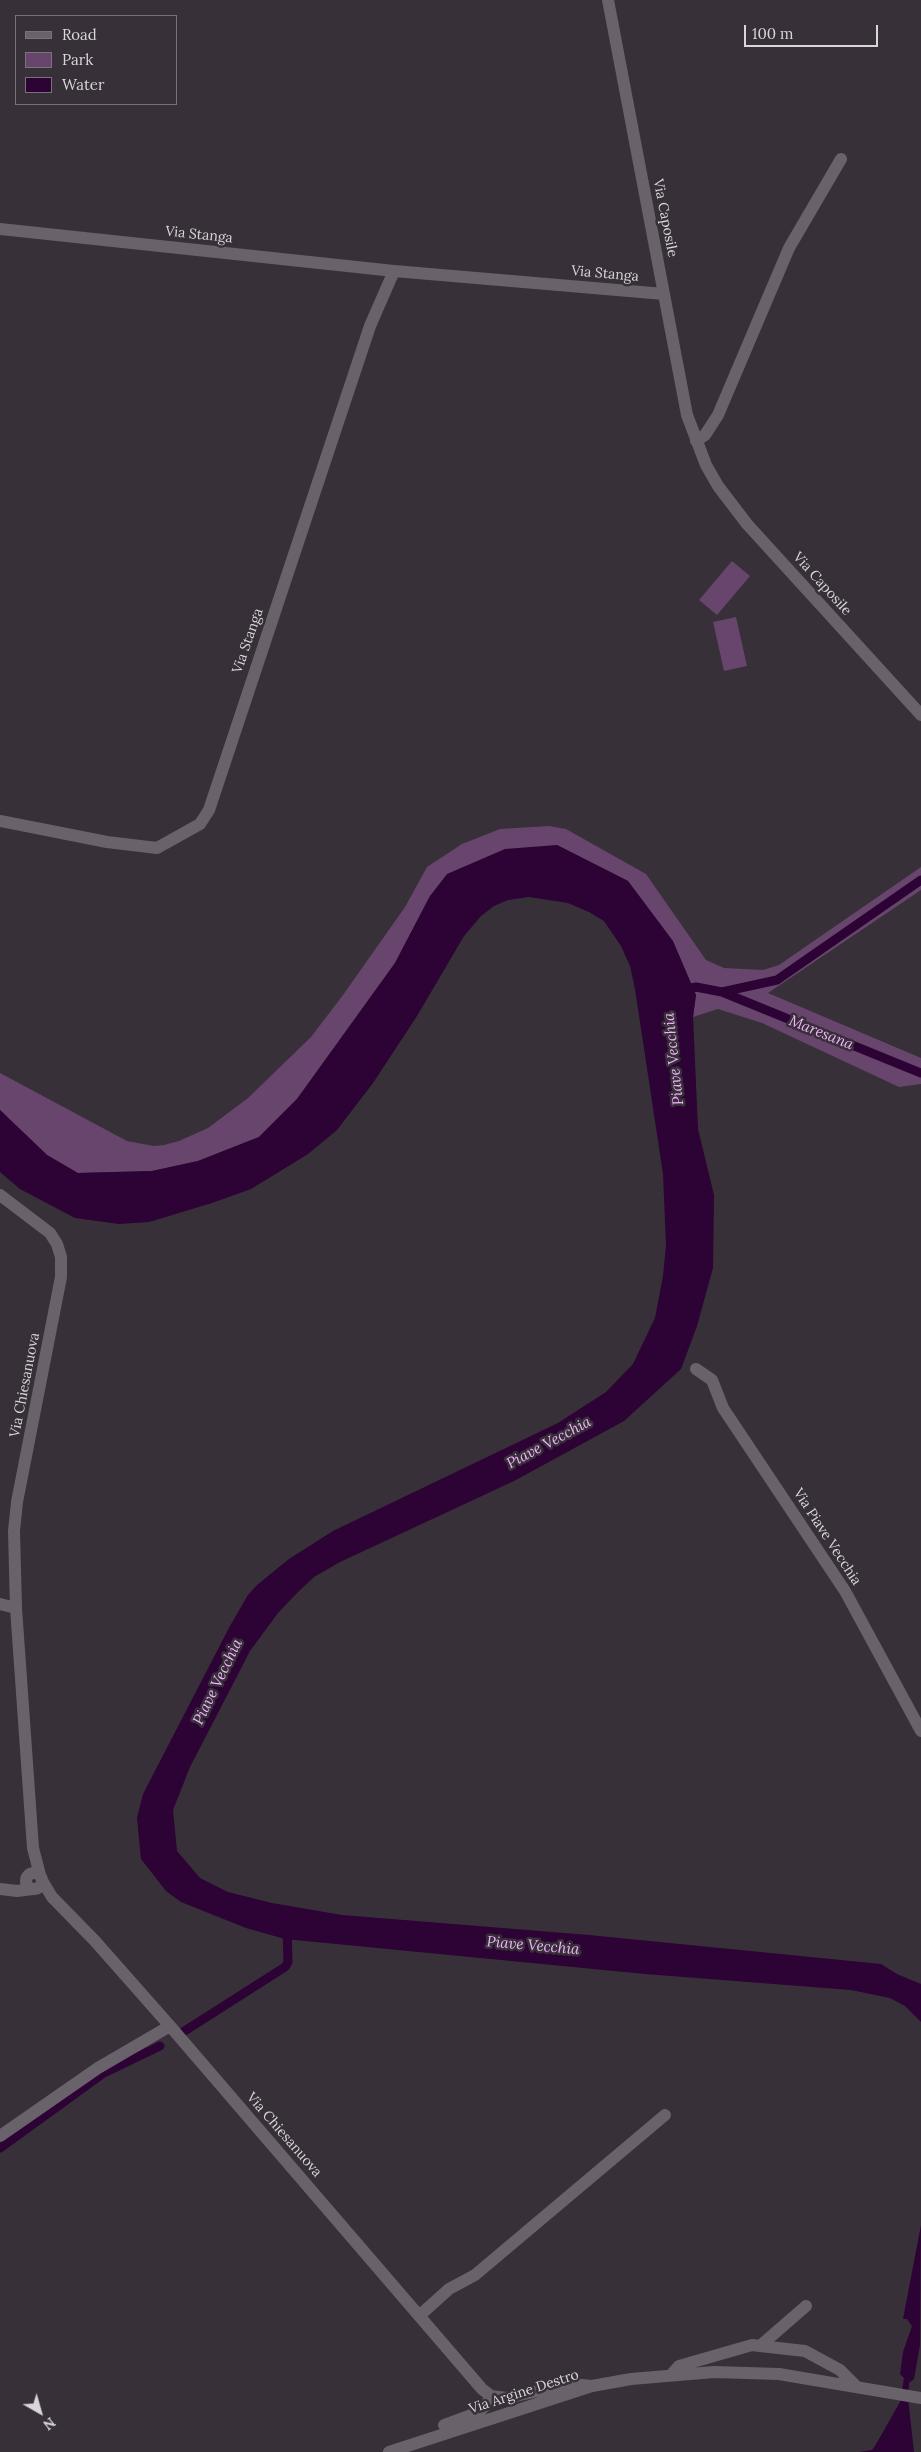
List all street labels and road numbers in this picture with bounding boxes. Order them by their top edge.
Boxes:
street label: Via Caposile [649,178,681,258]
street label: Via Stanga [164,223,234,247]
street label: Via Stanga [571,263,639,285]
street label: Via Caposile [789,549,855,619]
street label: Via Stanga [229,606,267,676]
street label: Via Chiesanuova [7,1331,43,1439]
street label: Via Piave Vecchia [789,1485,865,1589]
street label: Via Chiesanuova [243,2089,325,2181]
street label: Via Argine Destro [467,2366,581,2418]

